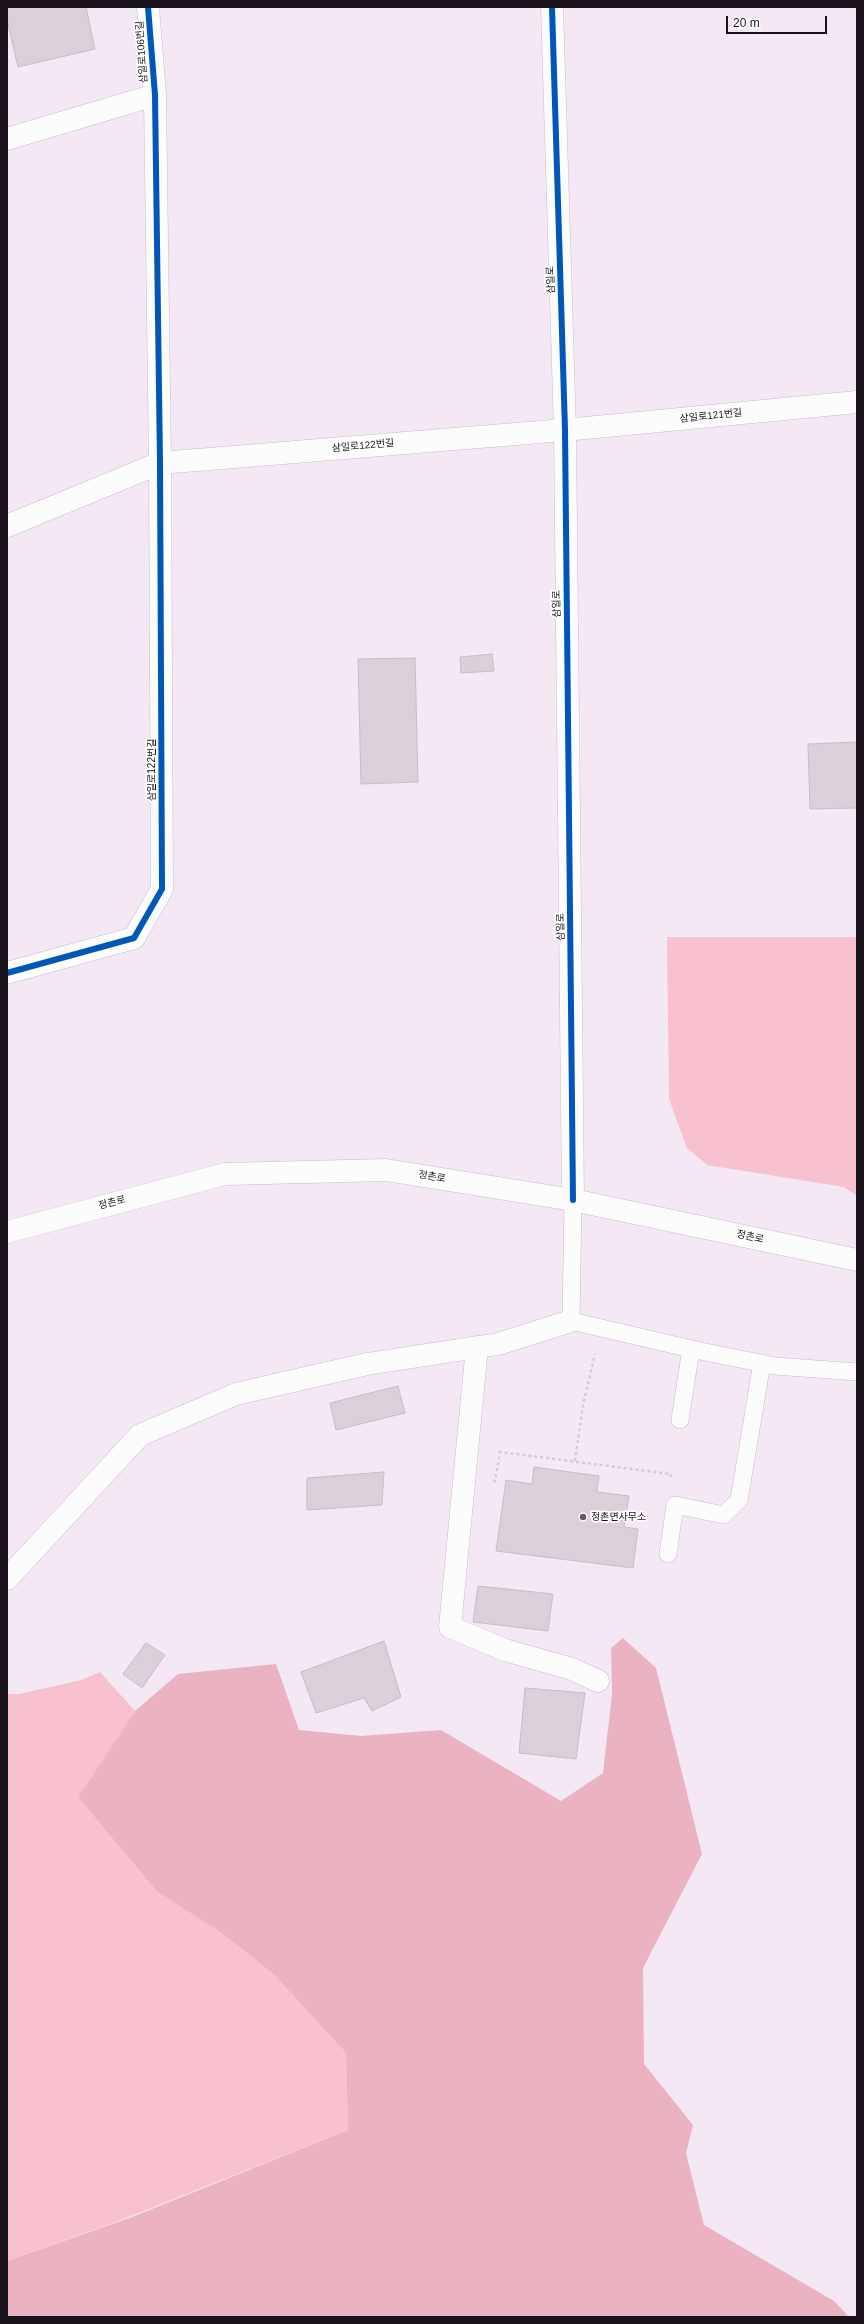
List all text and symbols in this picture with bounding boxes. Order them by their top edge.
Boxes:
scale bar [728,8,829,34]
text: 20 m [733,16,760,30]
street label: 삼일로106번길 [134,20,150,84]
street label: 삼일로 [545,266,557,294]
street label: 삼일로121번길 [679,407,743,425]
street label: 삼일로122번길 [331,437,395,455]
street label: 삼일로 [551,590,563,618]
street label: 삼일로122번길 [146,739,158,801]
street label: 삼일로 [555,913,567,941]
street label: 정촌로 [417,1169,447,1185]
street label: 정촌로 [97,1194,127,1212]
street label: 정촌로 [735,1228,765,1246]
place label: 정촌면사무소 [591,1511,646,1523]
marker: 정촌면사무소 [578,1512,588,1522]

